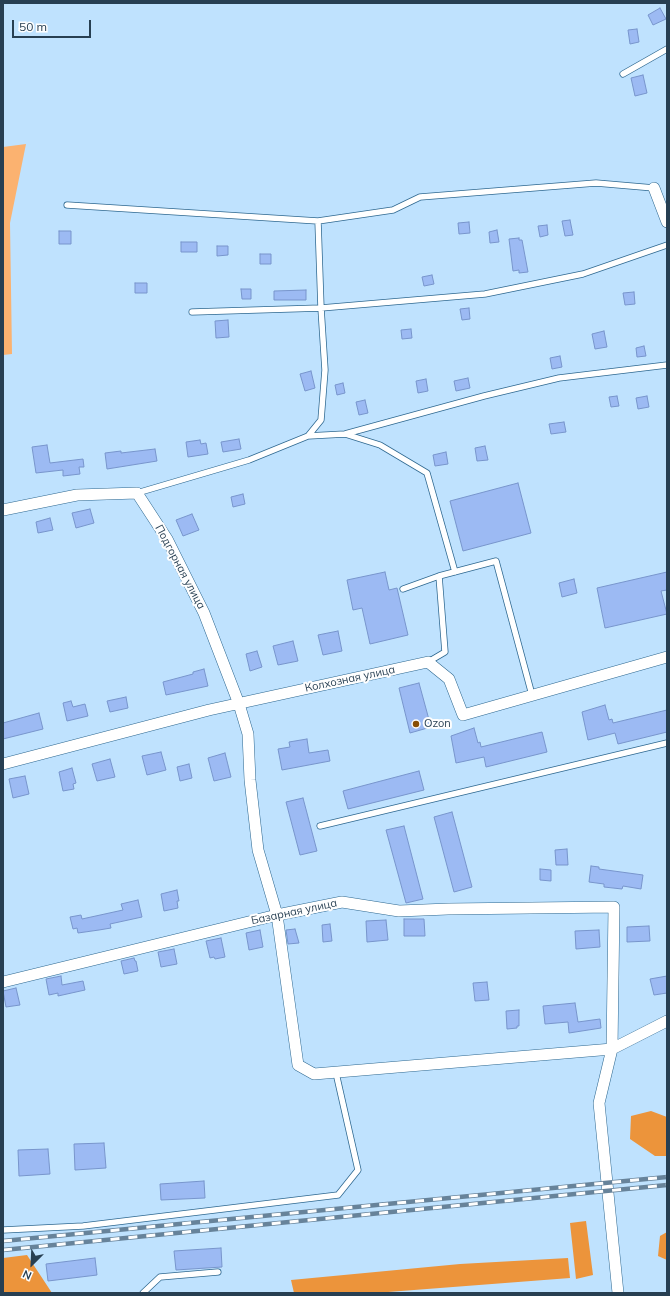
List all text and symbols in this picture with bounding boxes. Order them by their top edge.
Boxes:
scale bar [14,12,93,38]
text: 50 m [19,19,47,34]
street label: Подгорная улица [152,523,208,611]
street label: Колхозная улица [304,663,396,695]
place label: Ozon [424,717,451,731]
marker: Ozon [411,719,421,729]
street label: Базарная улица [250,896,338,928]
north arrow [12,1244,52,1284]
text: N [20,1267,34,1283]

